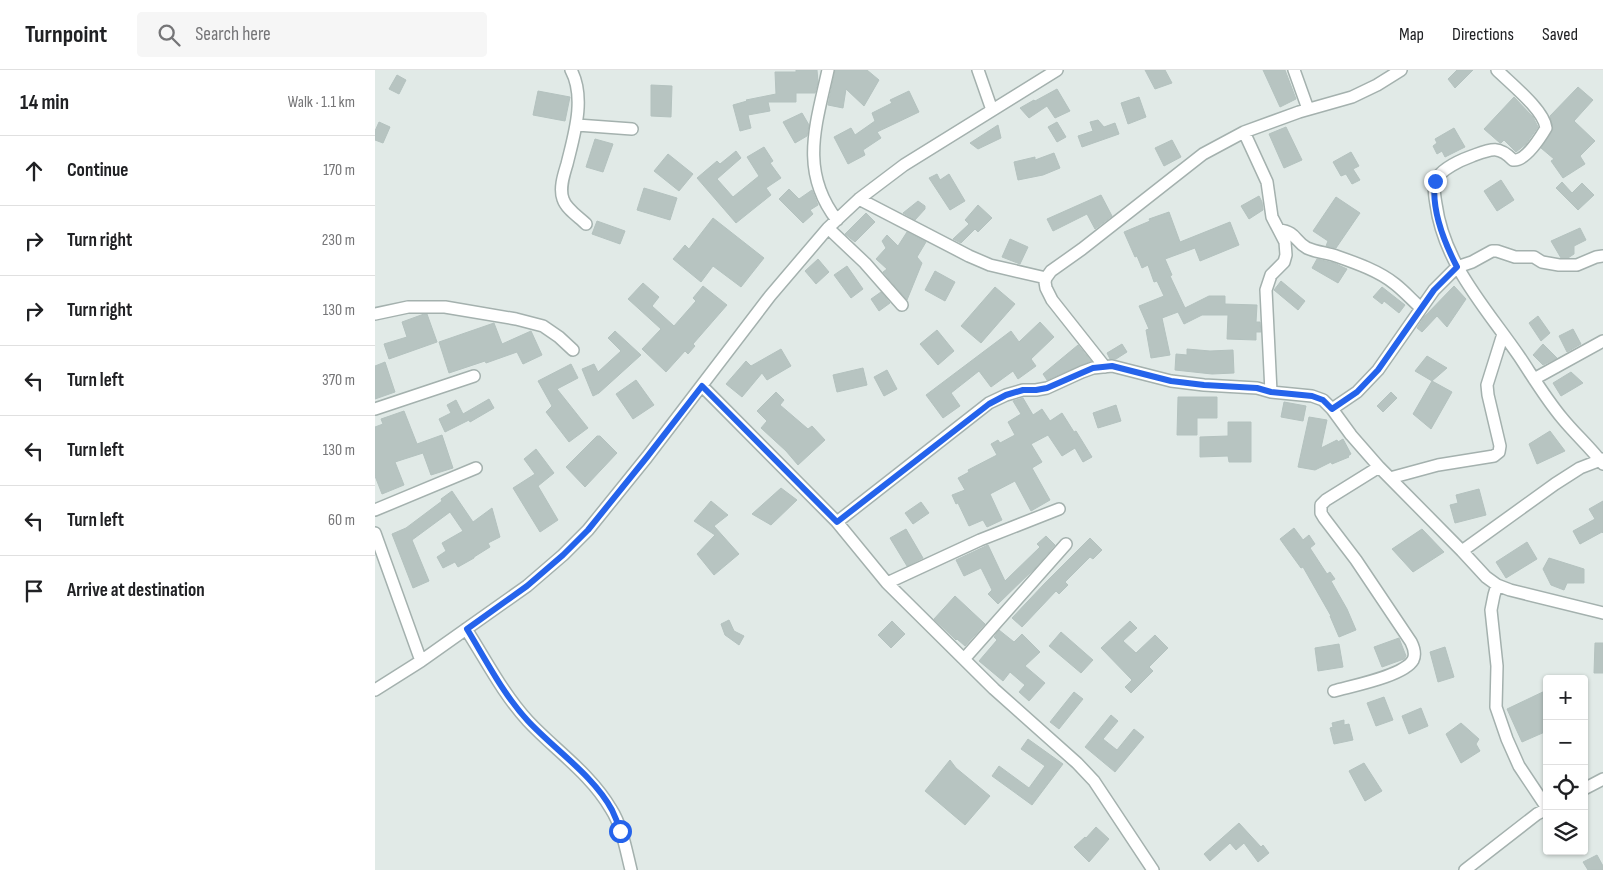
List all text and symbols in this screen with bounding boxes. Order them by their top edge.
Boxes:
search box [137,12,487,57]
text: Turnpoint [25,20,107,49]
icon: search [155,21,183,49]
text: Search here [195,23,271,46]
text: Map [1399,24,1424,45]
text: Directions [1452,24,1514,45]
text: Saved [1542,24,1578,45]
text: 14 min [20,90,69,115]
text: Walk · 1.1 km [288,93,355,112]
icon: ahead [20,157,48,185]
text: Continue [67,159,128,182]
text: 170 m [323,161,355,180]
route end [1424,170,1447,193]
icon: right [20,227,48,255]
text: Turn right [67,229,132,252]
text: 230 m [322,231,355,250]
icon: right [20,297,48,325]
text: Turn right [67,299,132,322]
text: 130 m [323,301,355,320]
icon: left [20,367,48,395]
text: Turn left [67,369,124,392]
text: 370 m [322,371,355,390]
icon: left [20,437,48,465]
text: Turn left [67,439,124,462]
text: 130 m [323,441,355,460]
icon: left [20,507,48,535]
text: Turn left [67,509,124,532]
text: 60 m [328,511,355,530]
icon: arrive [20,577,48,605]
text: Arrive at destination [67,579,205,602]
map controls [1543,675,1588,855]
button: + [1543,675,1588,720]
button: − [1543,720,1588,765]
button: locate [1543,765,1588,810]
button: layers [1543,810,1588,855]
route start [609,820,632,843]

